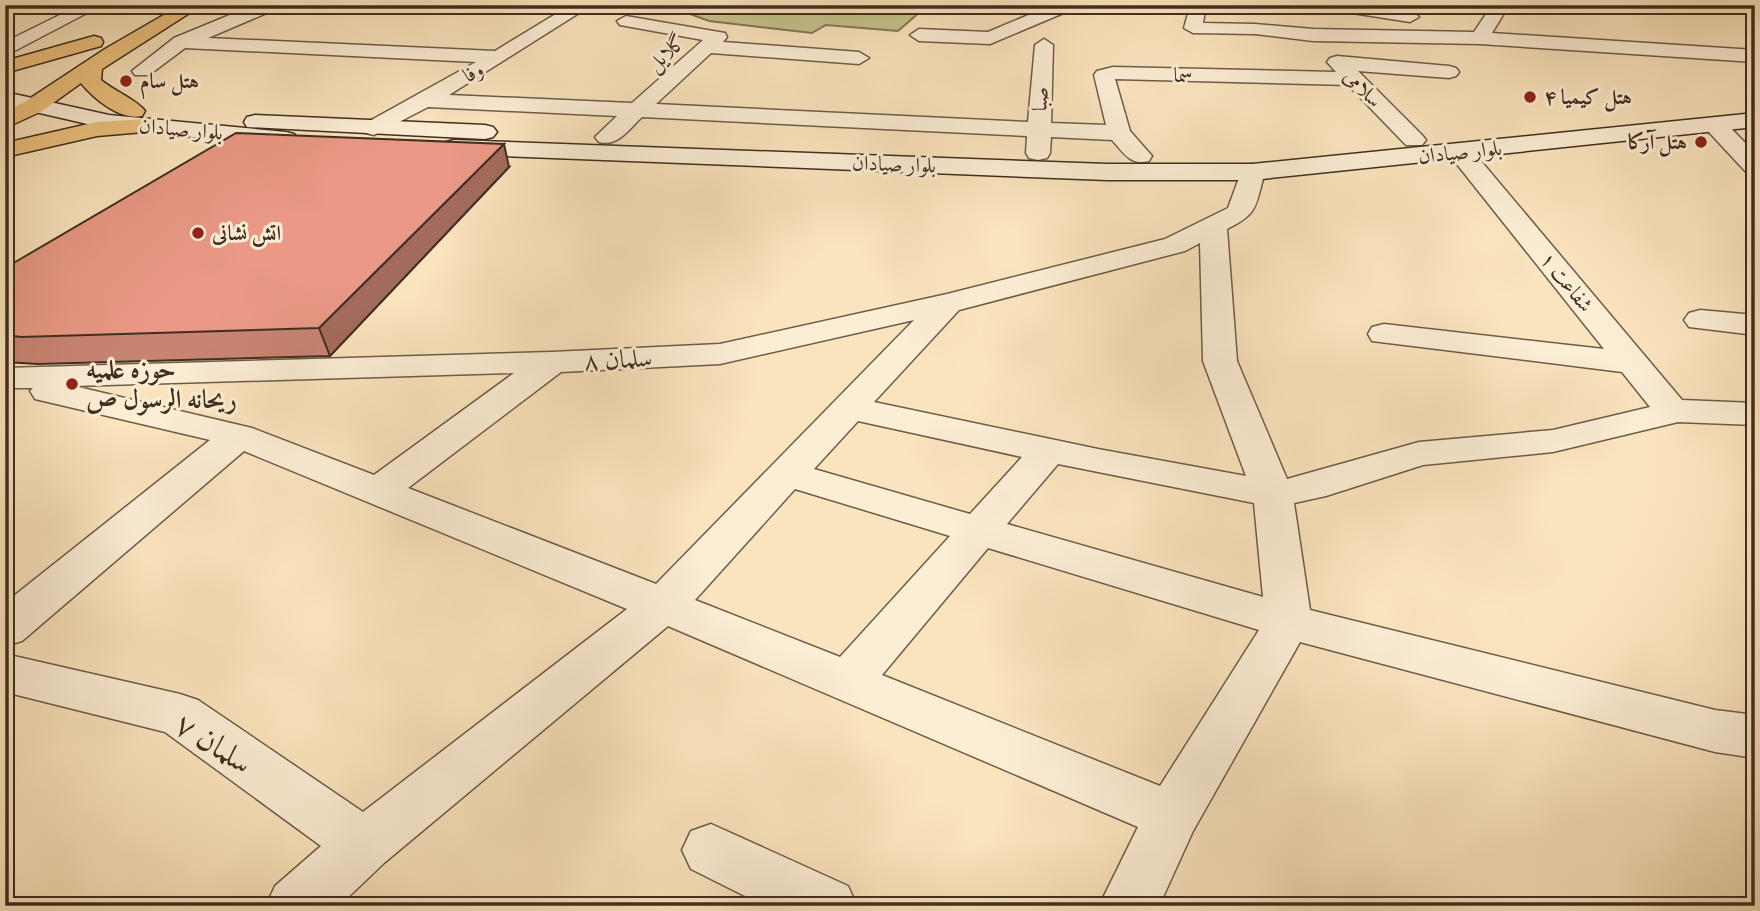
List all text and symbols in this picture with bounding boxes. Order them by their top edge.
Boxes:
street label: گلایل [641,29,692,79]
street label: وفا [458,56,488,88]
street label: سما [1173,62,1193,88]
street label: سلامی [1338,63,1388,113]
place label: هتل سام [140,68,199,100]
marker: هتل سام [118,73,134,89]
place label: هتل کیمیا ۴ [1544,84,1632,112]
street label: صبا [1026,86,1054,112]
marker: هتل کیمیا ۴ [1522,89,1538,105]
street label: بلوار صیادان [138,112,224,146]
place label: هتل آرکا [1628,129,1687,157]
marker: هتل آرکا [1693,134,1709,150]
street label: بلوار صیادان [1417,135,1503,169]
street label: بلوار صیادان [852,150,936,178]
place label: اتش نشانى [211,220,281,247]
marker: اتش نشانى [190,225,206,241]
street label: شفاعت ۱ [1535,247,1599,317]
street label: سلمان ۸ [583,341,653,377]
place label: حوزه علمیه ریحانه الرسول ص [86,353,237,416]
marker: حوزه علمیه ریحانه الرسول ص [64,376,80,392]
street label: سلمان ۷ [168,704,260,783]

